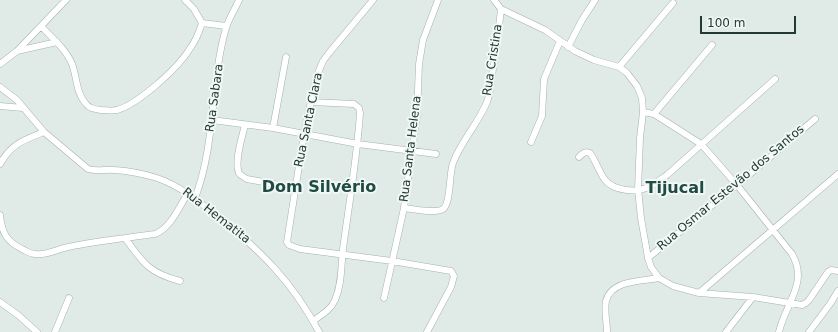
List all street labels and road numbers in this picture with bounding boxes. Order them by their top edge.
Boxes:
street label: Rua Cristina [480,23,506,97]
street label: Rua Sabara [203,63,227,133]
street label: Rua Santa Clara [292,71,326,169]
street label: Rua Santa Helena [397,95,425,203]
street label: Rua Osmar Estevão dos Santos [655,122,807,254]
street label: Rua Hematita [179,185,253,247]

